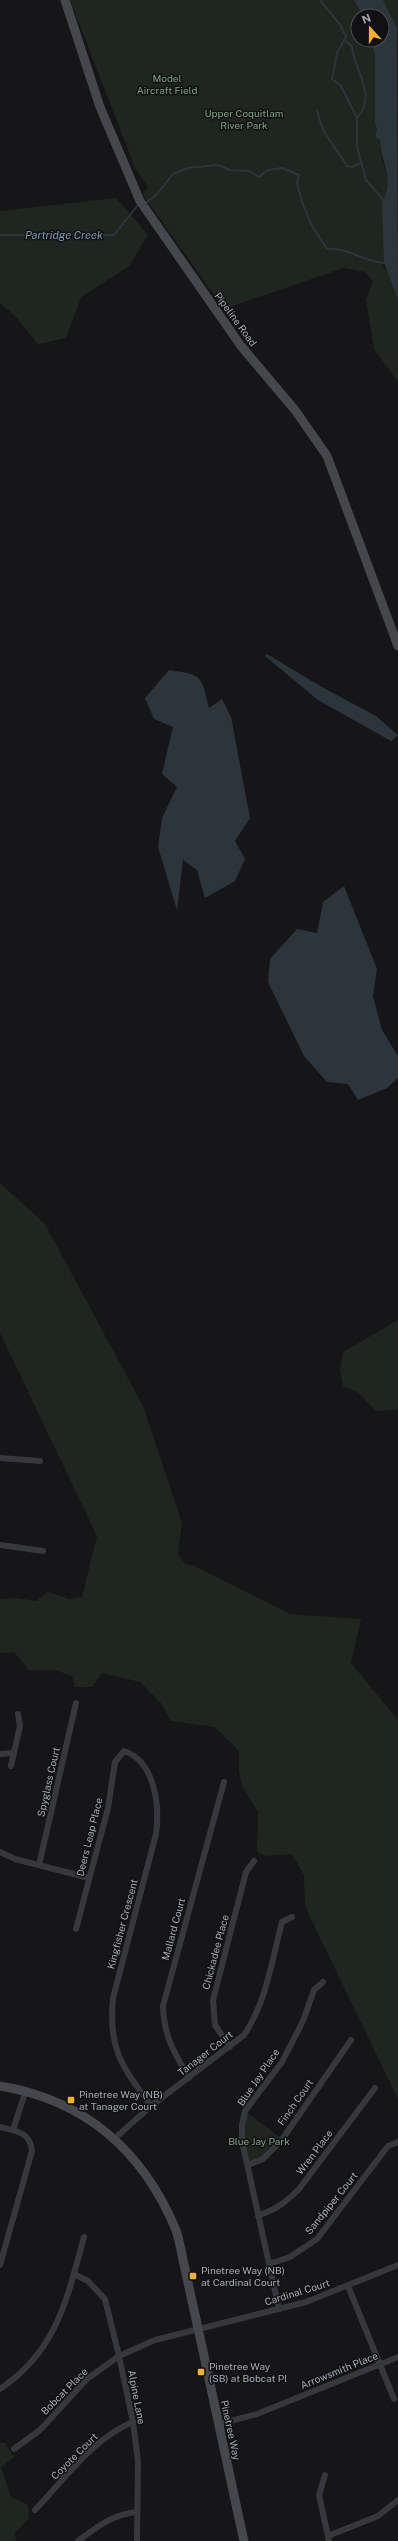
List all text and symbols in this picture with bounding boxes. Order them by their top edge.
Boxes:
north arrow [350,8,390,48]
text: N [360,12,373,26]
park label: Model Aircraft Field [137,72,197,96]
park label: Upper Coquitlam River Park [205,107,283,131]
water label: Partridge Creek [25,229,103,241]
street label: Pipeline Road [212,290,260,348]
street label: Spyglass Court [34,1746,62,1818]
street label: Deers Leap Place [73,1796,105,1878]
street label: Kingfisher Crescent [104,1878,140,1970]
street label: Mallard Court [159,1896,187,1961]
street label: Chickadee Place [199,1913,231,1991]
street label: Tanager Court [175,2028,235,2078]
street label: Blue Jay Place [234,2046,282,2108]
street label: Finch Court [275,2076,315,2128]
place label: Pinetree Way (NB) at Tanager Court [79,2088,163,2112]
marker: Pinetree Way (NB) at Tanager Court [66,2095,76,2105]
street label: Wren Place [293,2127,335,2177]
park label: Blue Jay Park [228,2135,290,2147]
street label: Sandpiper Court [302,2169,360,2237]
place label: Pinetree Way (NB) at Cardinal Court [201,2264,285,2288]
marker: Pinetree Way (NB) at Cardinal Court [188,2271,198,2281]
street label: Cardinal Court [263,2276,331,2308]
street label: Arrowsmith Place [299,2349,380,2391]
place label: Pinetree Way (SB) at Bobcat Pl [209,2360,287,2384]
street label: Bobcat Place [38,2365,90,2417]
marker: Pinetree Way (SB) at Bobcat Pl [196,2367,206,2377]
street label: Alpine Lane [126,2369,148,2425]
street label: Pinetree Way [219,2399,243,2462]
street label: Coyote Court [48,2430,100,2482]

